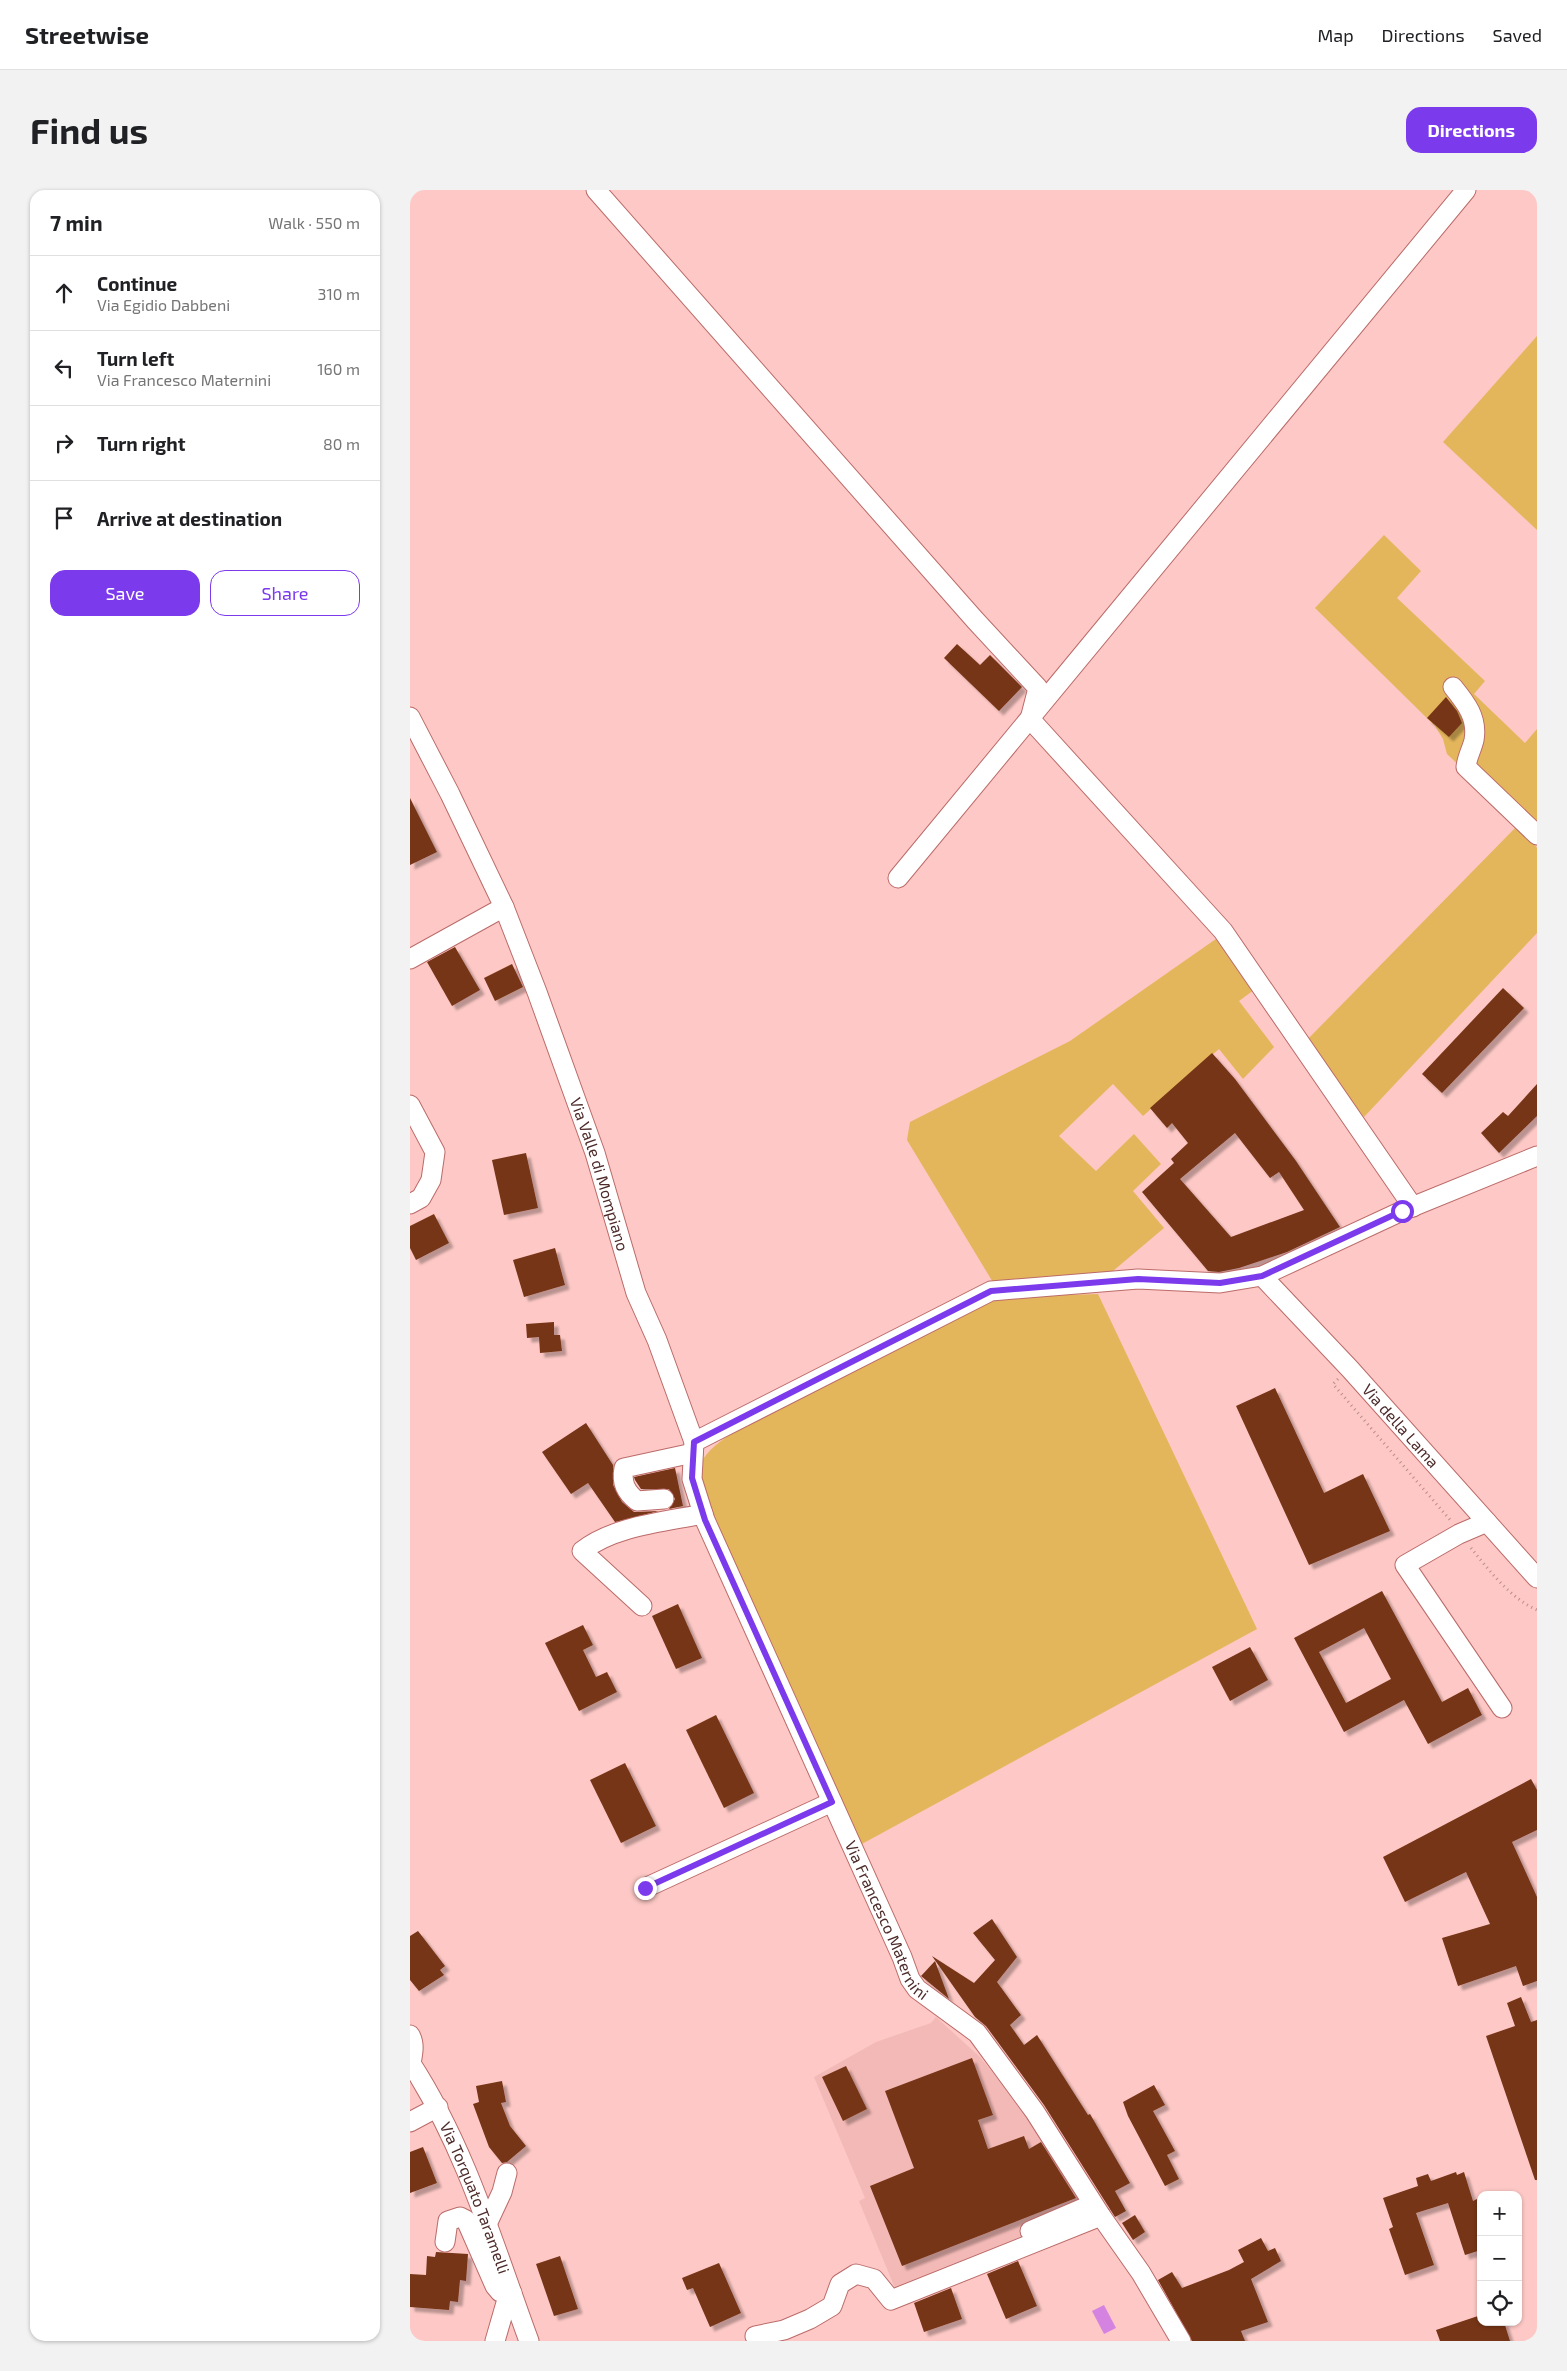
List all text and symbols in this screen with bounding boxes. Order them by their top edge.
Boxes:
text: Streetwise [25,20,149,49]
text: Map [1317,24,1354,46]
text: Directions [1382,24,1465,46]
text: Saved [1493,24,1542,46]
button: Directions [1406,107,1537,153]
text: Find us [30,109,148,151]
text: 7 min [50,210,103,235]
text: Walk · 550 m [268,213,360,232]
text: Continue [97,272,177,295]
icon: ahead [50,279,78,307]
text: 310 m [318,284,360,303]
text: Via Egidio Dabbeni [97,295,230,314]
text: Turn left [97,347,174,370]
icon: left [50,354,78,382]
text: 160 m [317,359,360,378]
text: Via Francesco Maternini [97,370,271,389]
icon: right [50,429,78,457]
text: Turn right [97,432,185,455]
text: 80 m [323,434,360,453]
icon: arrive [50,504,78,532]
text: Arrive at destination [97,507,282,530]
button: Save [50,570,200,616]
button: Share [210,570,360,616]
street label: Via Valle di Mompiano [567,1095,633,1253]
route start [1391,1200,1414,1223]
street label: Via della Lama [1359,1380,1443,1471]
street label: Via Francesco Maternini [842,1837,933,2003]
route end [634,1877,657,1900]
street label: Via Torquato Taramelli [436,2118,514,2276]
map controls [1477,2191,1522,2326]
button: + [1477,2191,1522,2236]
button: − [1477,2236,1522,2281]
button: locate [1477,2281,1522,2326]

